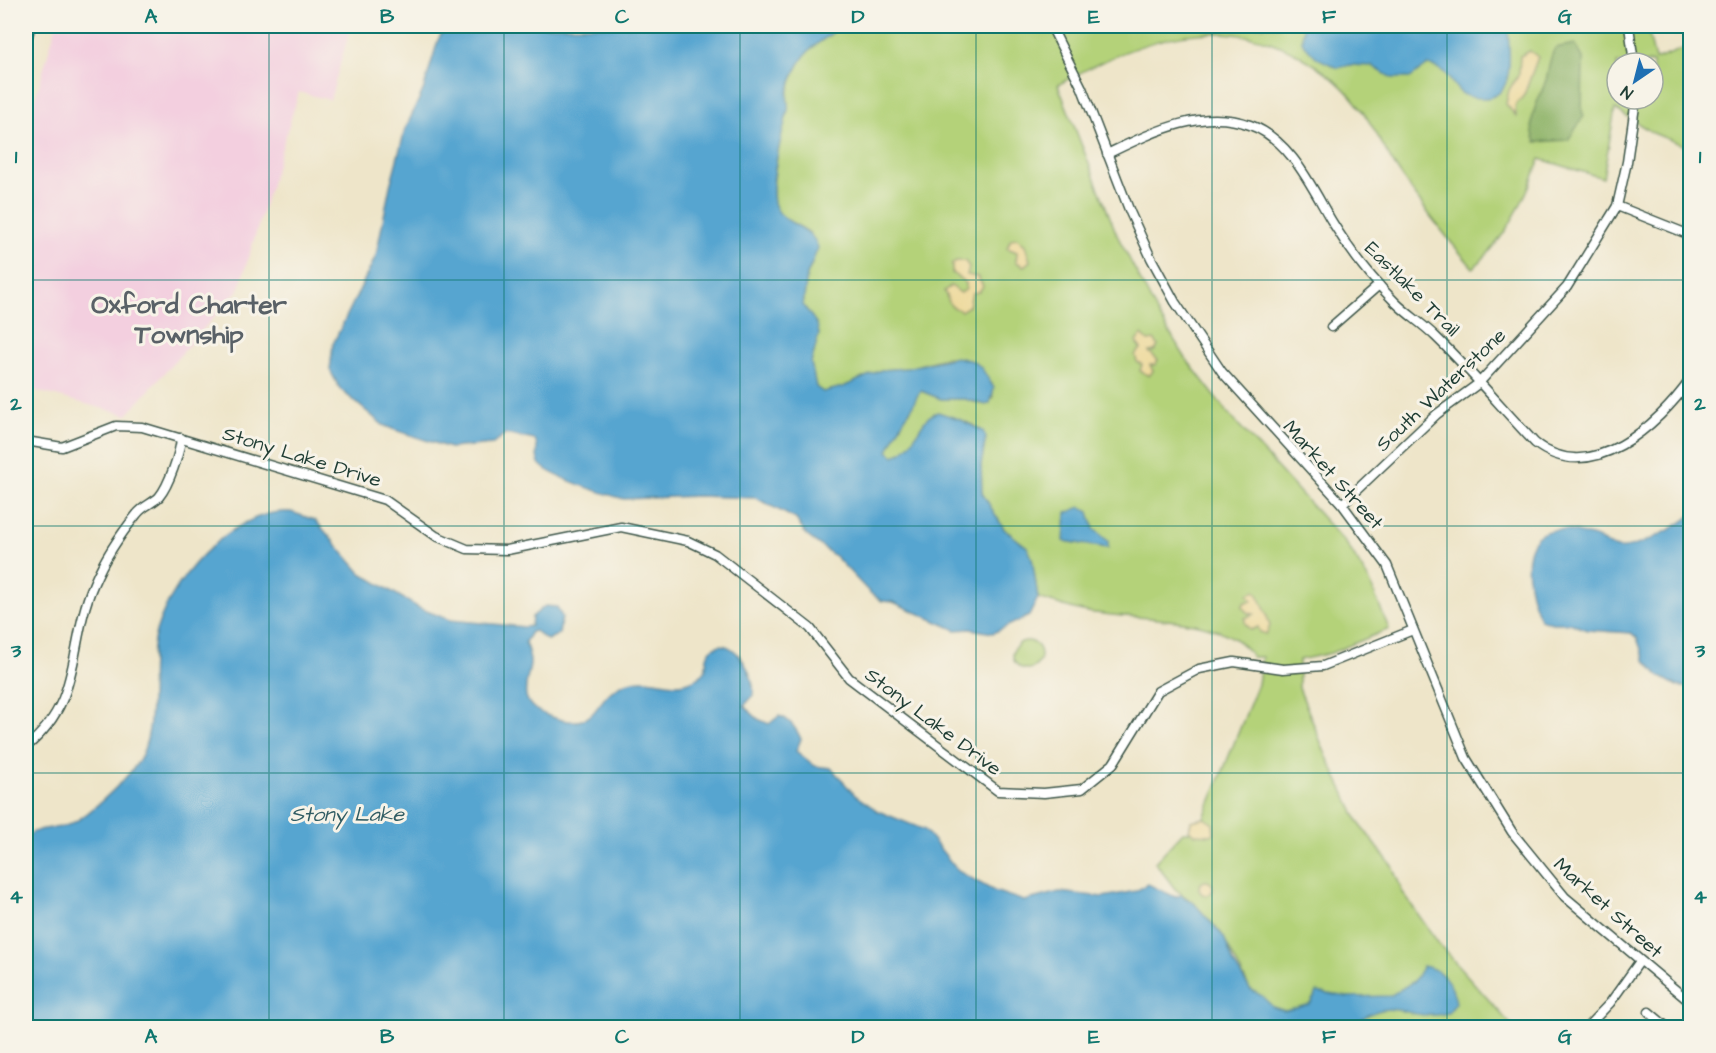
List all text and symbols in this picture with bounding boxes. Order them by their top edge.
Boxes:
text: A [145,3,158,31]
text: B [380,3,395,31]
text: C [615,3,630,31]
text: D [852,3,865,31]
text: E [1088,3,1100,31]
text: F [1322,3,1337,31]
text: G [1558,3,1572,31]
north arrow [1605,51,1665,111]
text: N [1617,81,1637,104]
text: 1 [15,143,18,171]
text: 1 [1699,143,1702,171]
street label: Eastlake Trail [1358,235,1466,343]
district label: Oxford Charter Township [91,287,287,353]
street label: South Waterstone [1370,322,1513,458]
text: 2 [9,390,22,418]
text: 2 [1693,390,1706,418]
street label: Market Street [1276,414,1390,536]
street label: Stony Lake Drive [219,420,385,495]
text: 3 [10,637,22,665]
text: 3 [1694,637,1706,665]
street label: Stony Lake Drive [858,661,1007,784]
water label: Stony Lake [290,800,405,830]
street label: Market Street [1547,851,1669,965]
text: 4 [9,883,23,911]
text: 4 [1693,883,1707,911]
text: A [145,1023,158,1051]
text: B [380,1023,395,1051]
text: C [615,1023,630,1051]
text: D [852,1023,865,1051]
text: E [1088,1023,1100,1051]
text: F [1322,1023,1337,1051]
text: G [1558,1023,1572,1051]

